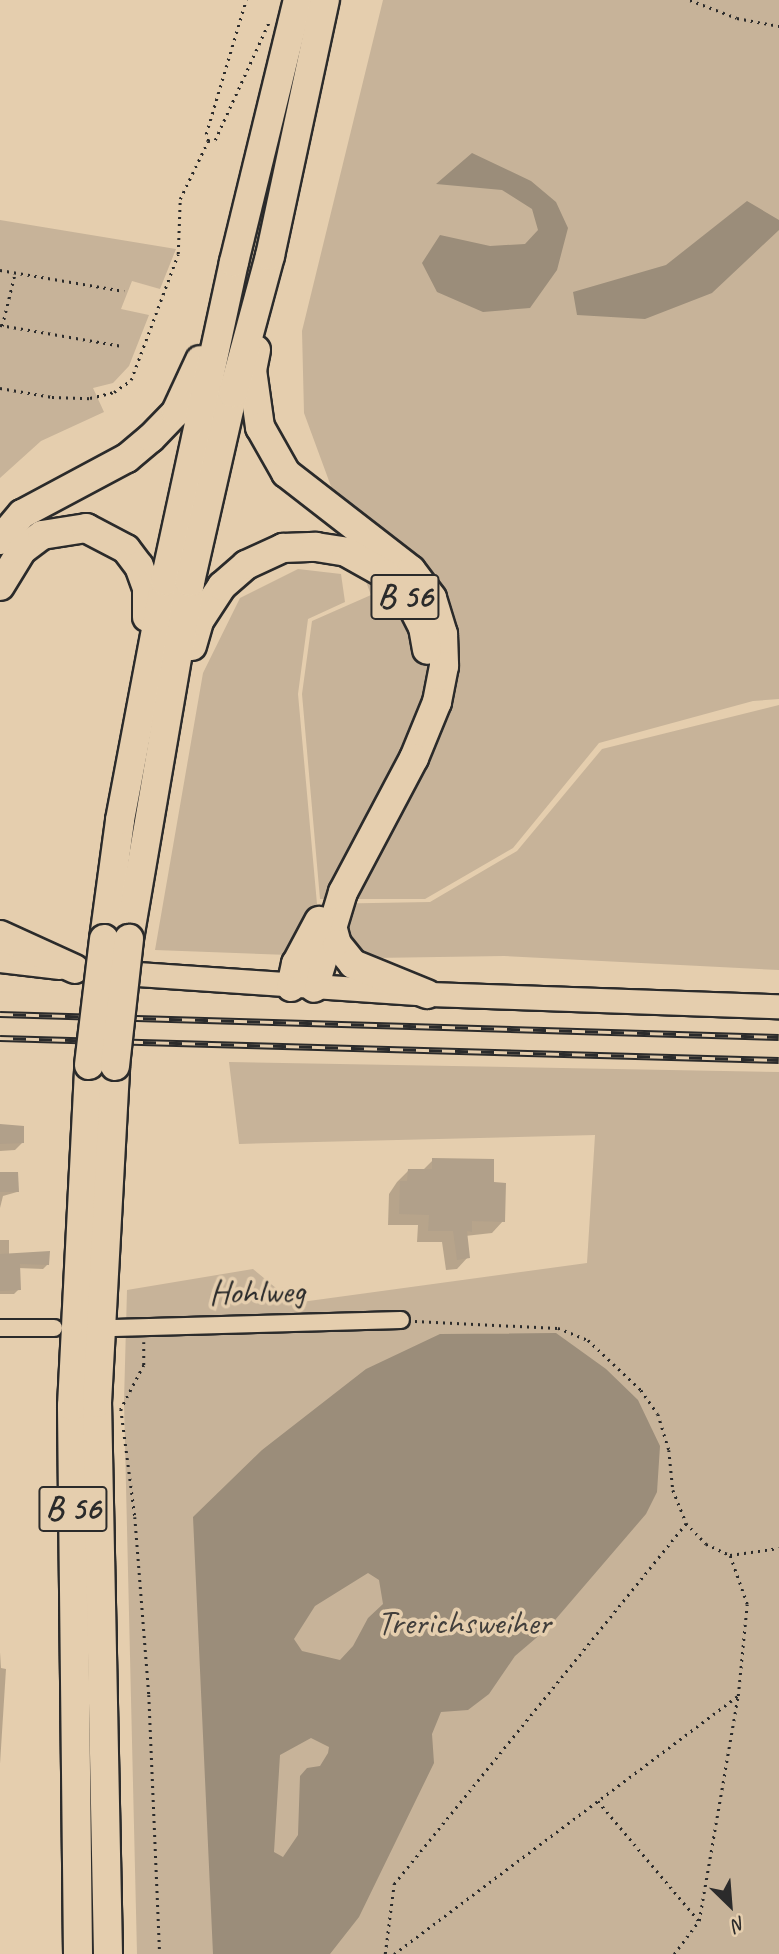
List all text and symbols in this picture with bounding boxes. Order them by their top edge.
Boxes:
road number: B 56 [370,568,440,626]
street label: Hohlweg [209,1270,305,1314]
road number: B 56 [38,1480,108,1539]
park label: Trerichsweiher [377,1602,551,1644]
north arrow [695,1870,765,1940]
text: N [728,1911,749,1937]

